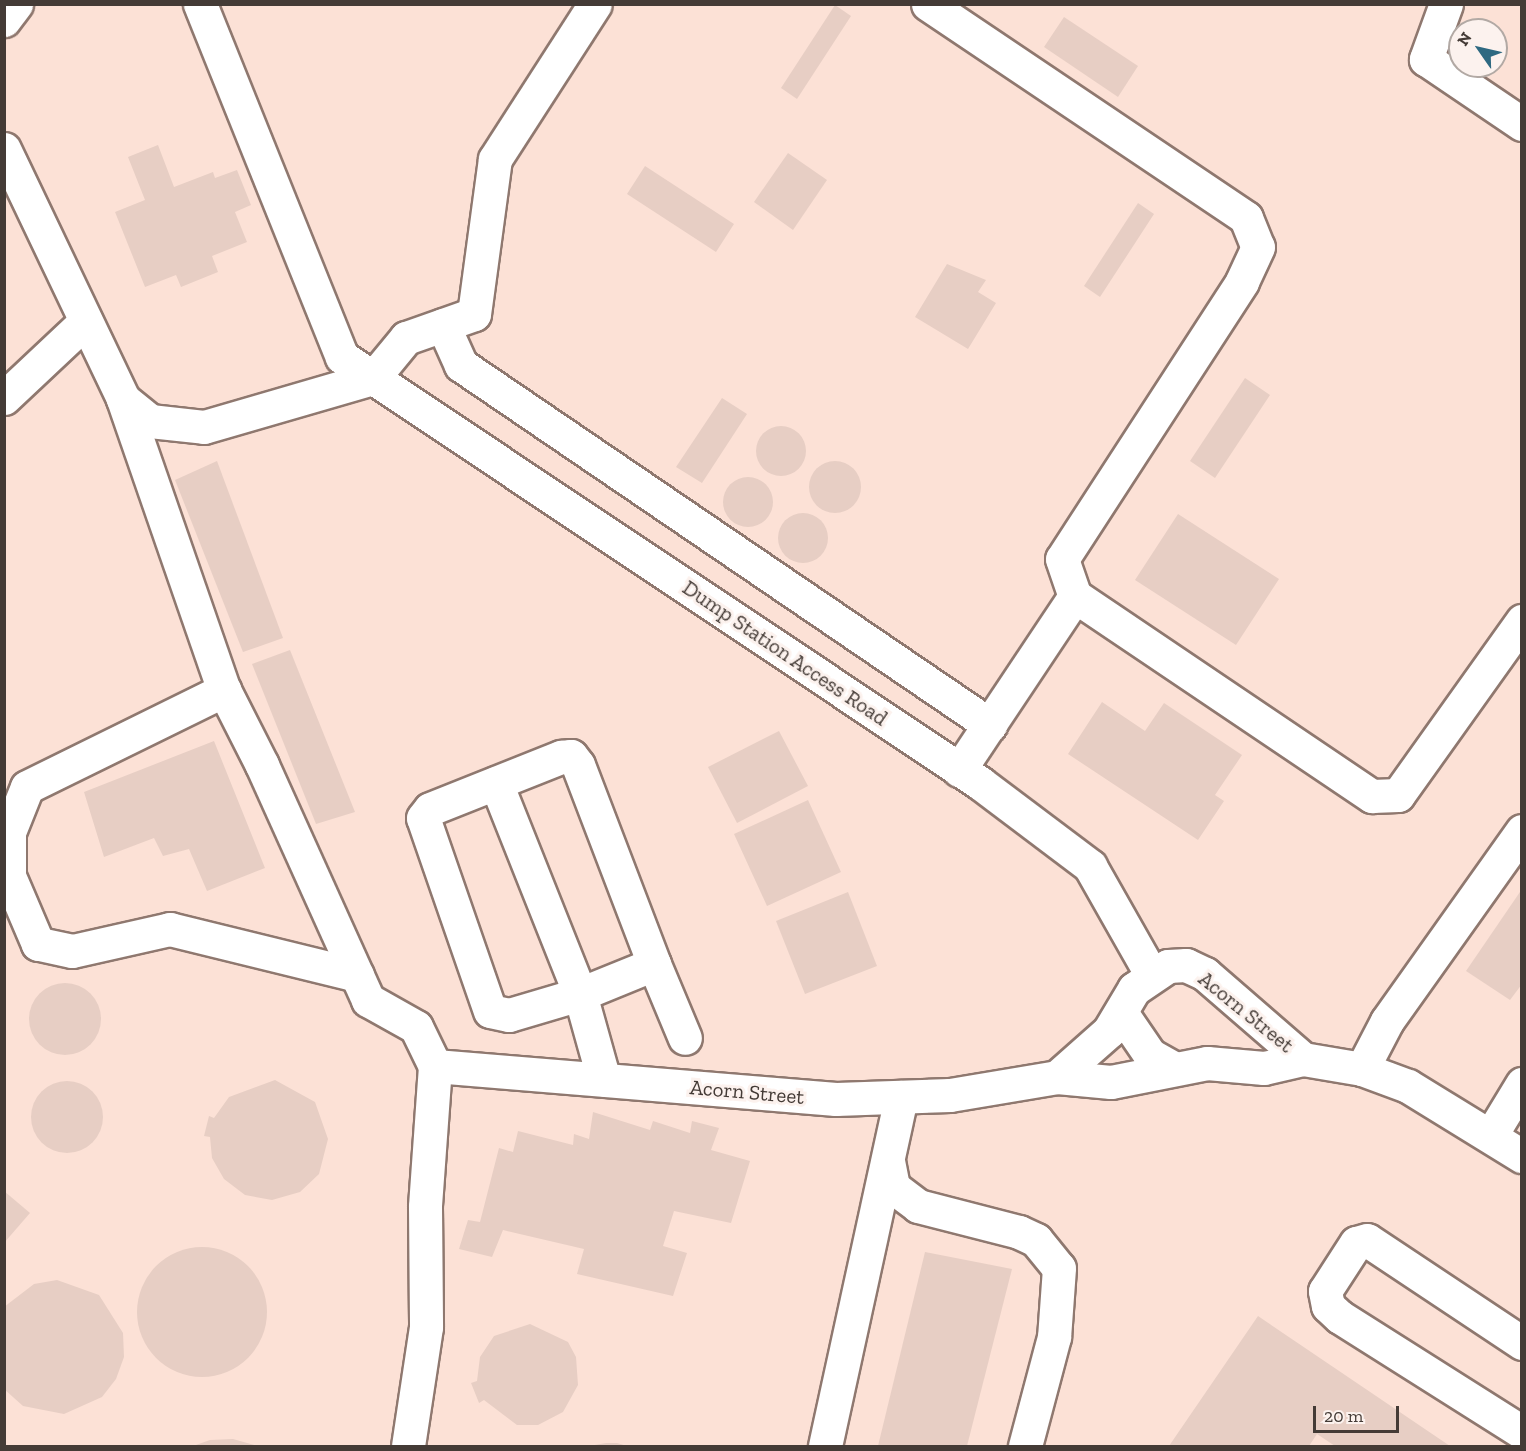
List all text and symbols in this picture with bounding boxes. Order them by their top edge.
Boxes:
north arrow [1448,18,1508,78]
text: N [1453,28,1476,49]
street label: Dump Station Access Road [678,575,892,731]
street label: Acorn Street [1193,966,1299,1058]
street label: Acorn Street [689,1074,805,1110]
scale bar [1316,1394,1402,1432]
text: 20 m [1324,1405,1363,1427]

